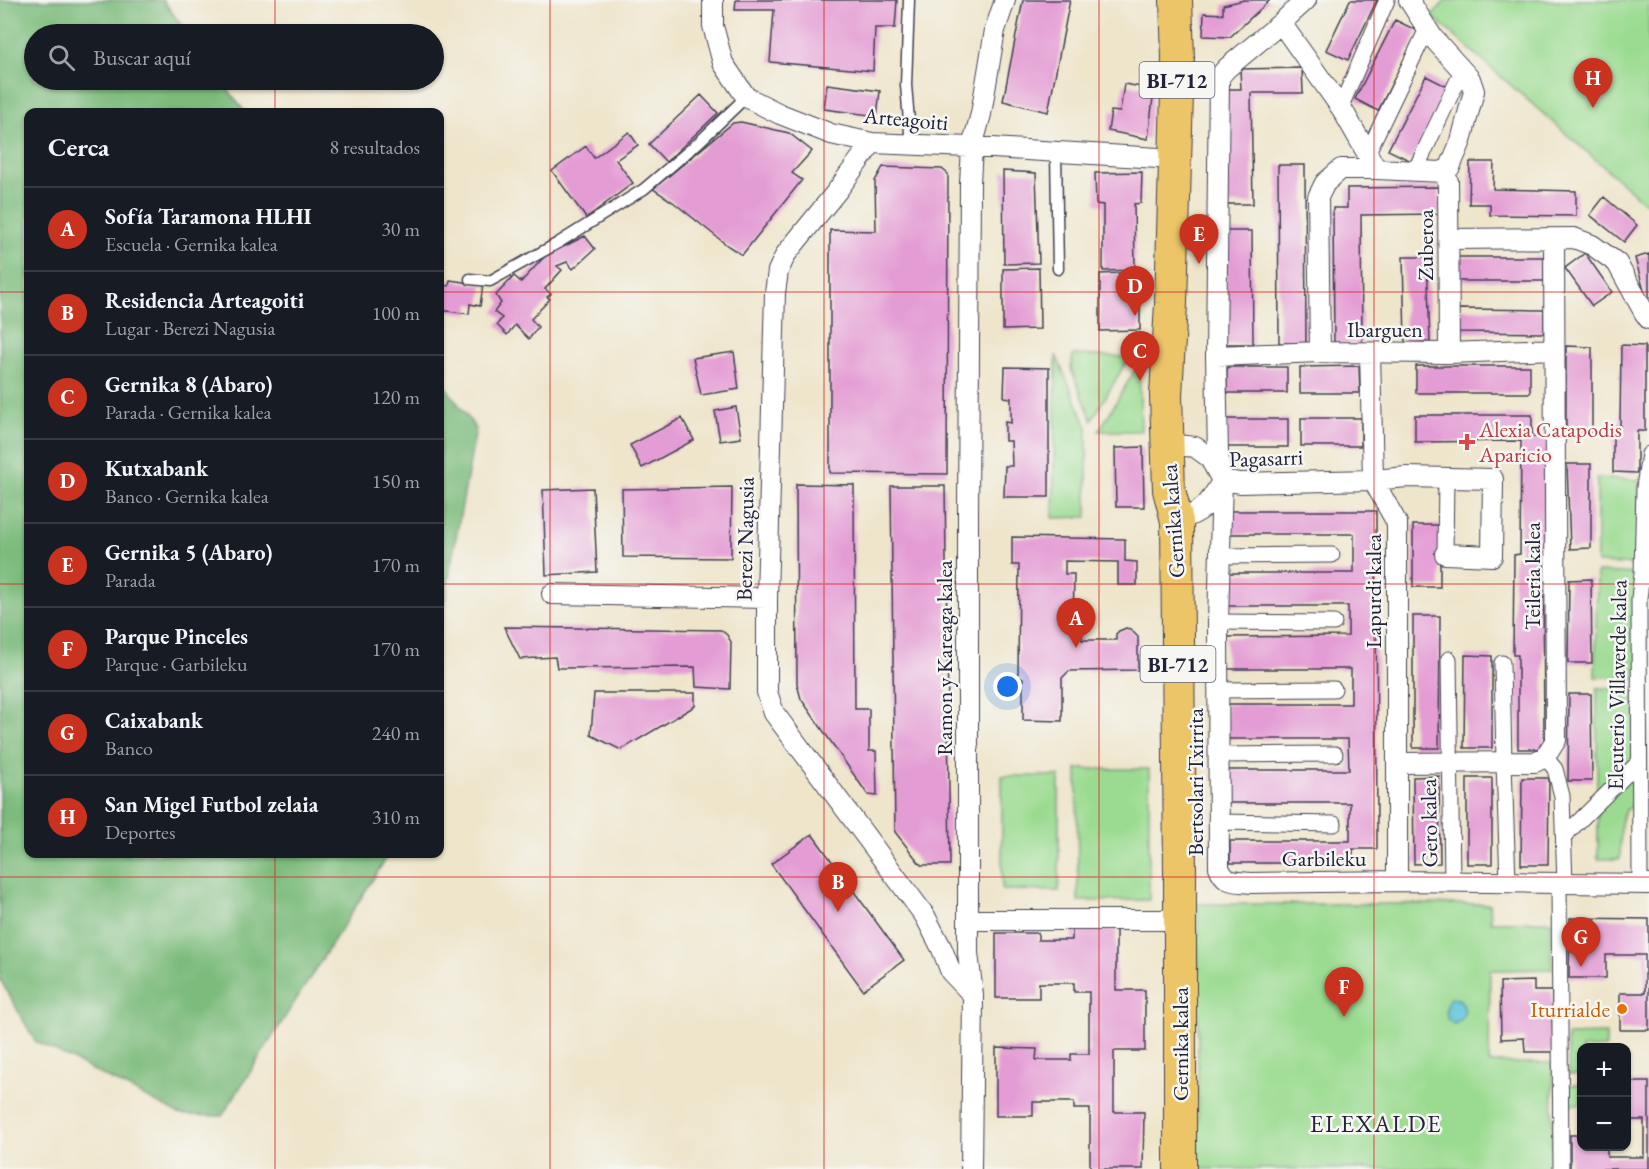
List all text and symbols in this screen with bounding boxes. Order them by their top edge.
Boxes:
search box [24,24,444,90]
icon: search [45,41,78,74]
text: Buscar aquí [93,43,191,72]
pin: H [1574,58,1612,108]
road number: BI-712 [1140,62,1214,98]
street label: Arteagoiti [861,101,950,137]
text: Cerca [48,130,109,164]
text: 8 resultados [329,134,420,160]
text: Sofía Taramona HLHI [105,202,312,231]
street label: Zuberoa [1411,209,1440,281]
pin: E [1180,214,1218,264]
text: A [60,216,75,242]
text: 30 m [381,216,420,242]
text: Escuela · Gernika kalea [105,231,278,257]
pin: D [1116,266,1154,316]
text: Residencia Arteagoiti [105,286,304,315]
text: B [61,300,74,326]
text: 100 m [372,300,420,326]
text: Lugar · Berezi Nagusia [105,315,275,341]
street label: Ibarguen [1347,315,1423,344]
pin: C [1120,332,1160,381]
text: Gernika 8 (Abaro) [105,370,272,399]
text: C [60,384,75,410]
text: 120 m [372,384,420,410]
text: Parada · Gernika kalea [105,399,272,425]
place label: Alexia Catapodis Aparicio [1478,415,1622,469]
marker: Alexia Catapodis Aparicio [1460,435,1474,449]
street label: Pagasarri [1228,442,1304,474]
text: Kutxabank [105,454,208,483]
street label: Gernika kalea [1155,463,1191,579]
text: D [60,468,75,494]
text: 150 m [372,468,420,494]
street label: Berezi Nagusia [729,476,761,601]
text: Banco · Gernika kalea [105,483,269,509]
street label: Teileria kalea [1518,522,1547,630]
street label: Lapurdi kalea [1359,533,1388,648]
text: Gernika 5 (Abaro) [105,538,272,567]
text: E [62,552,73,578]
text: 170 m [372,552,420,578]
street label: Ramon y Kareaga kalea [930,560,959,756]
text: Parada [105,567,156,593]
street label: Eleuterio Villaverde kalea [1601,579,1633,791]
pin: A [1056,598,1096,648]
text: Parque Pinceles [105,622,248,651]
text: F [62,636,73,662]
text: 170 m [372,636,420,662]
road number: BI-712 [1140,646,1216,682]
text: Parque · Garbileku [105,651,247,677]
your location [993,672,1022,701]
text: Caixabank [105,706,203,735]
street label: Bertsolari Txirrita [1181,708,1210,856]
text: G [60,720,75,746]
text: 240 m [372,720,420,746]
text: Banco [105,735,153,761]
street label: Gero kalea [1414,778,1444,868]
text: San Migel Futbol zelaia [105,790,318,819]
text: H [59,804,76,830]
text: 310 m [372,804,420,830]
text: Deportes [105,819,175,845]
street label: Garbileku [1282,844,1367,873]
pin: B [818,862,858,912]
pin: G [1562,918,1600,967]
pin: F [1324,968,1364,1017]
street label: Gernika kalea [1166,987,1195,1101]
place label: Iturrialde [1530,995,1610,1024]
marker: Iturrialde [1615,1002,1629,1016]
map controls [1577,1043,1631,1151]
button: + [1577,1043,1631,1097]
button: − [1577,1097,1631,1151]
district label: ELEXALDE [1310,1108,1442,1139]

